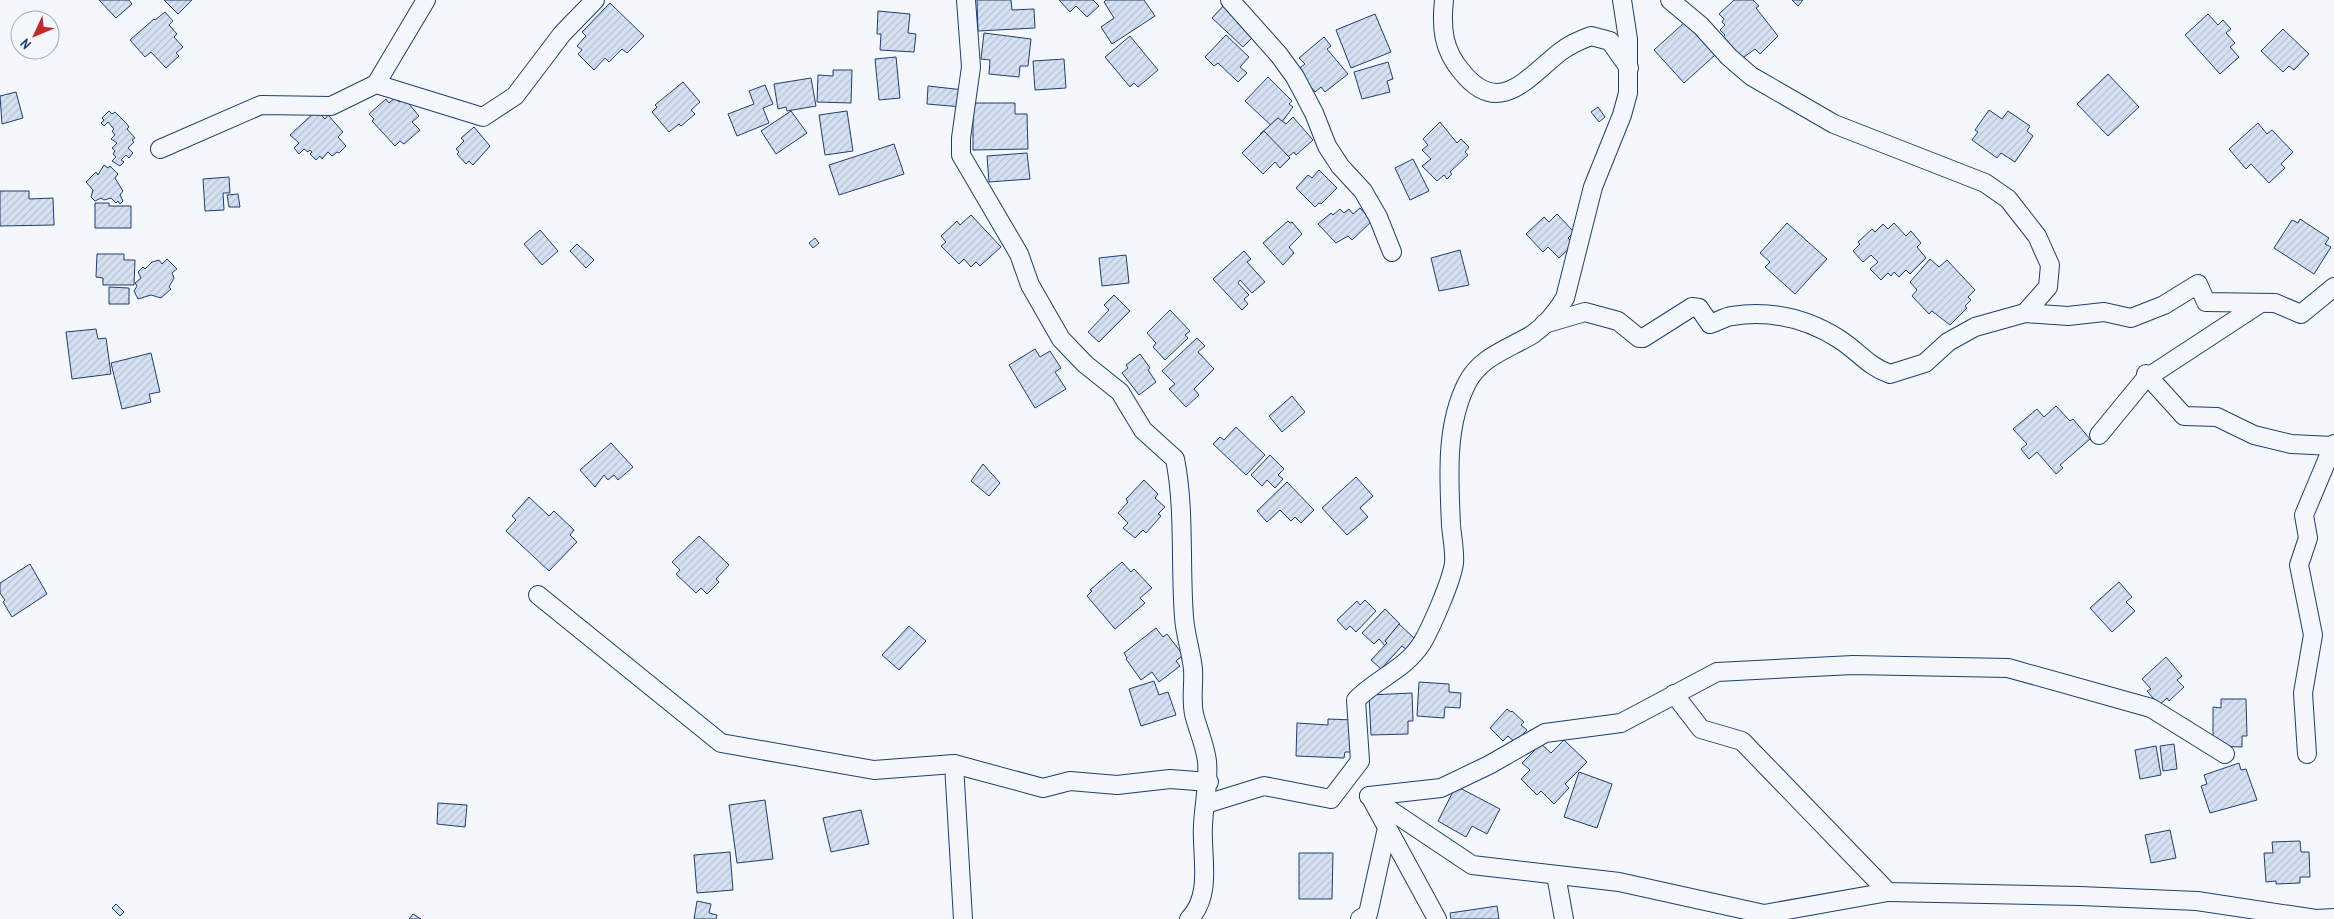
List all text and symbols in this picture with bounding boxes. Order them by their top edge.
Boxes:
north arrow [10,10,60,60]
text: N [16,35,35,53]

